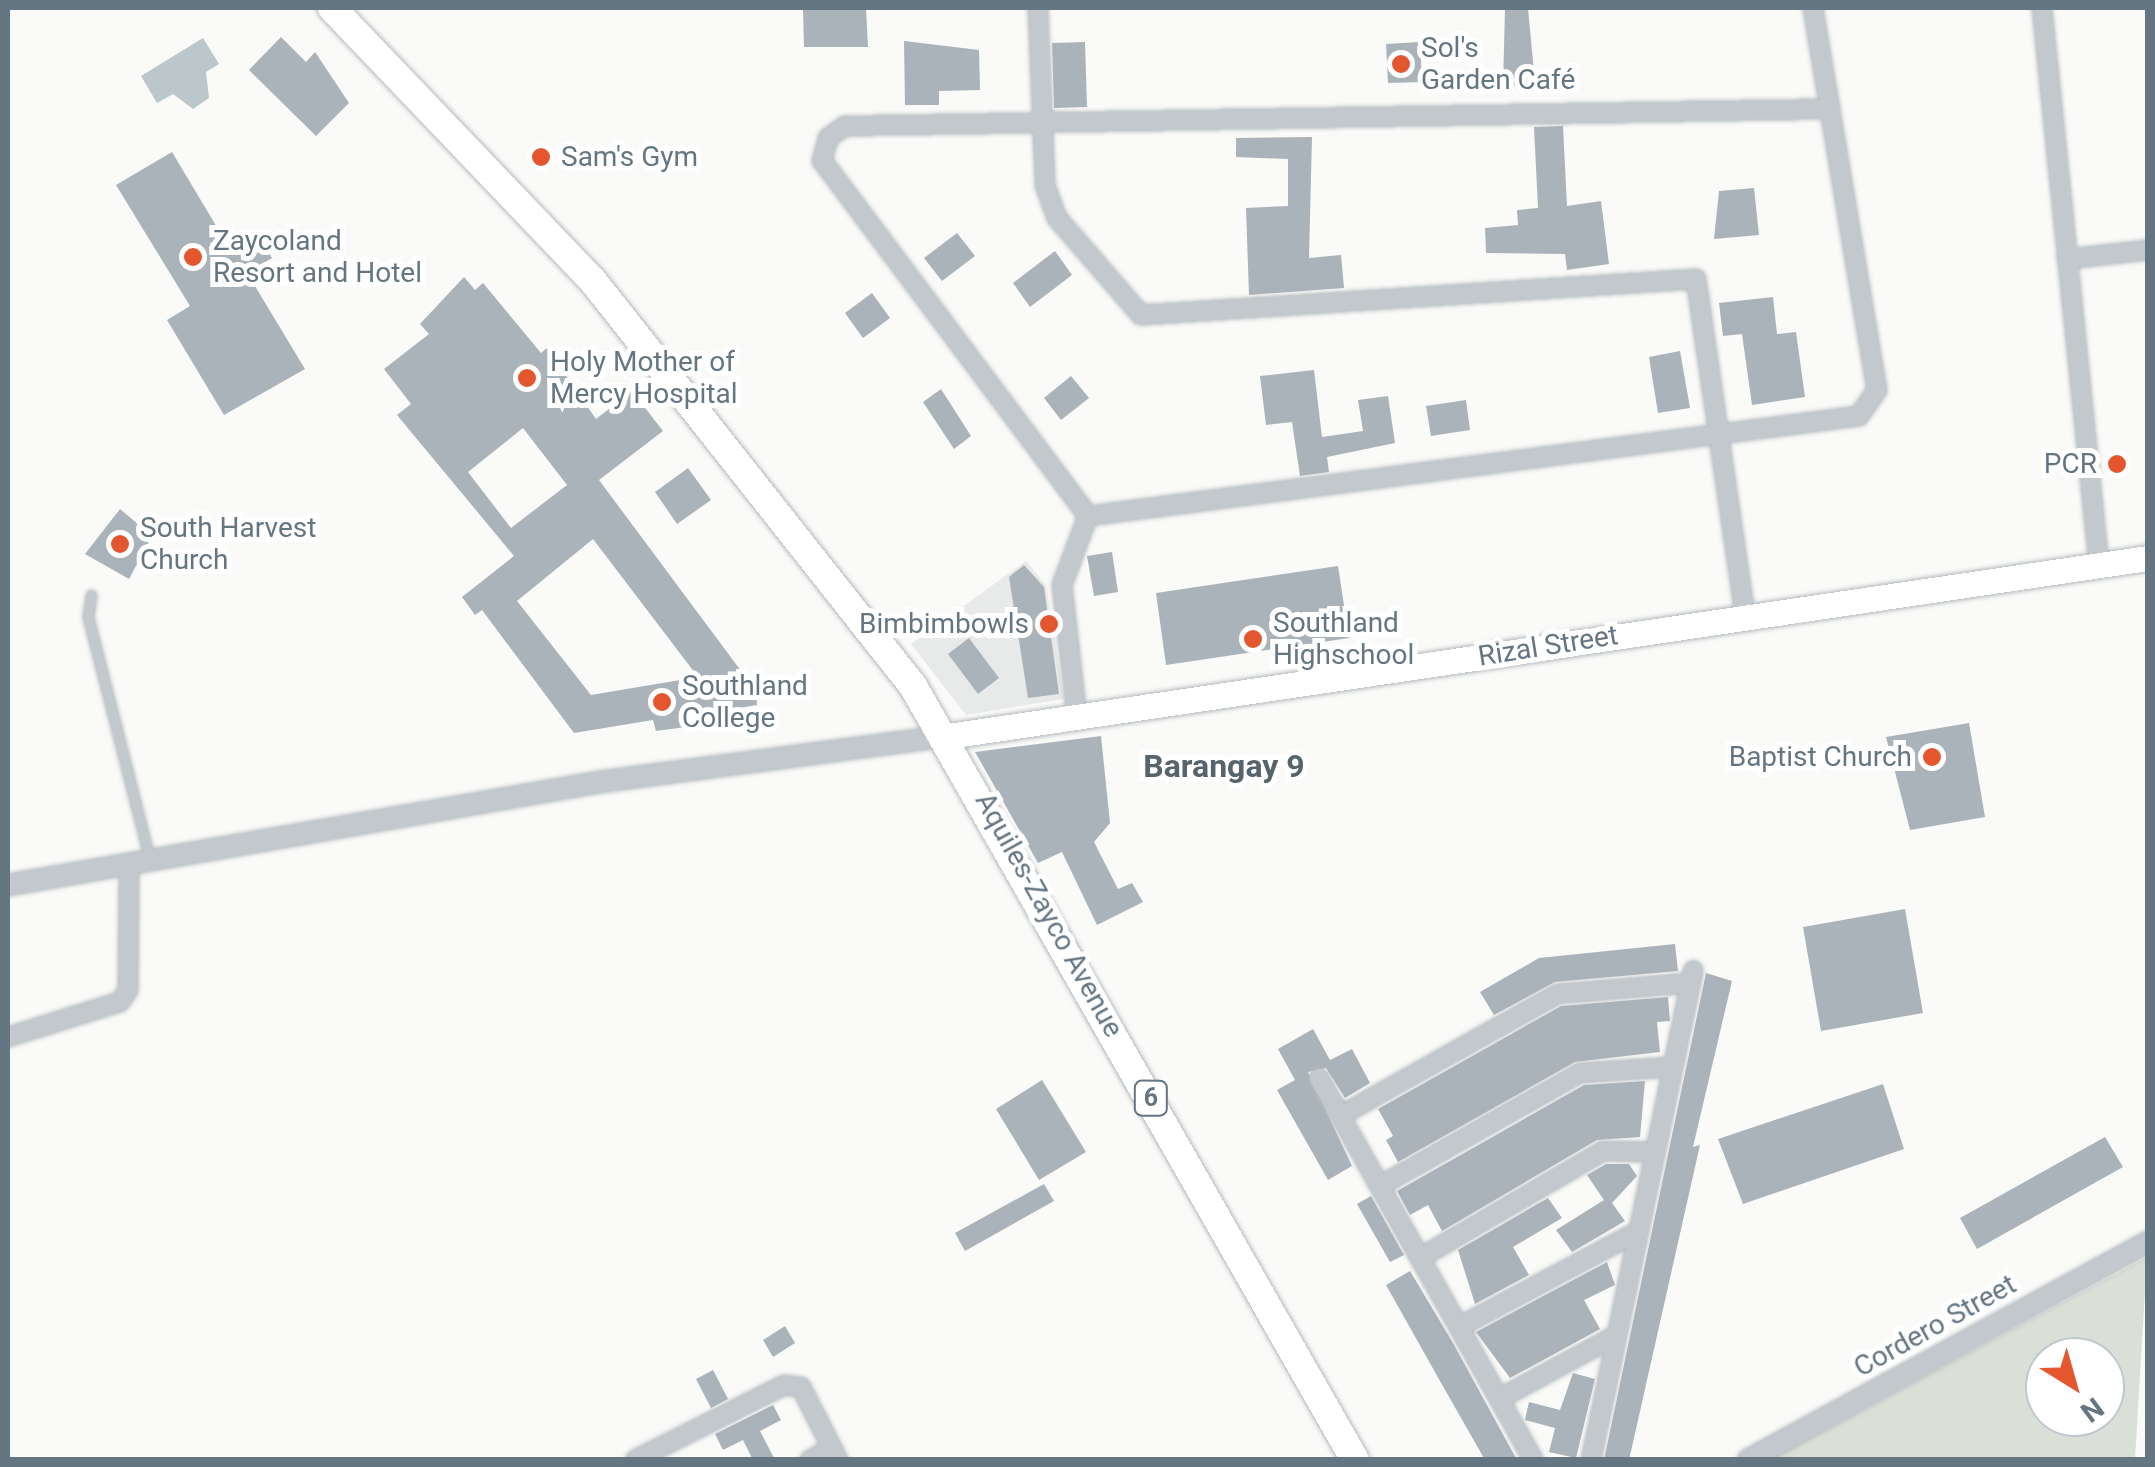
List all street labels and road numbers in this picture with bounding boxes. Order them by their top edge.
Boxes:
street label: Rizal Street [1476,618,1620,674]
street label: Aquiles-Zayco Avenue [968,787,1130,1043]
road number: 6 [1134,1078,1168,1118]
street label: Cordero Street [1848,1268,2022,1384]

